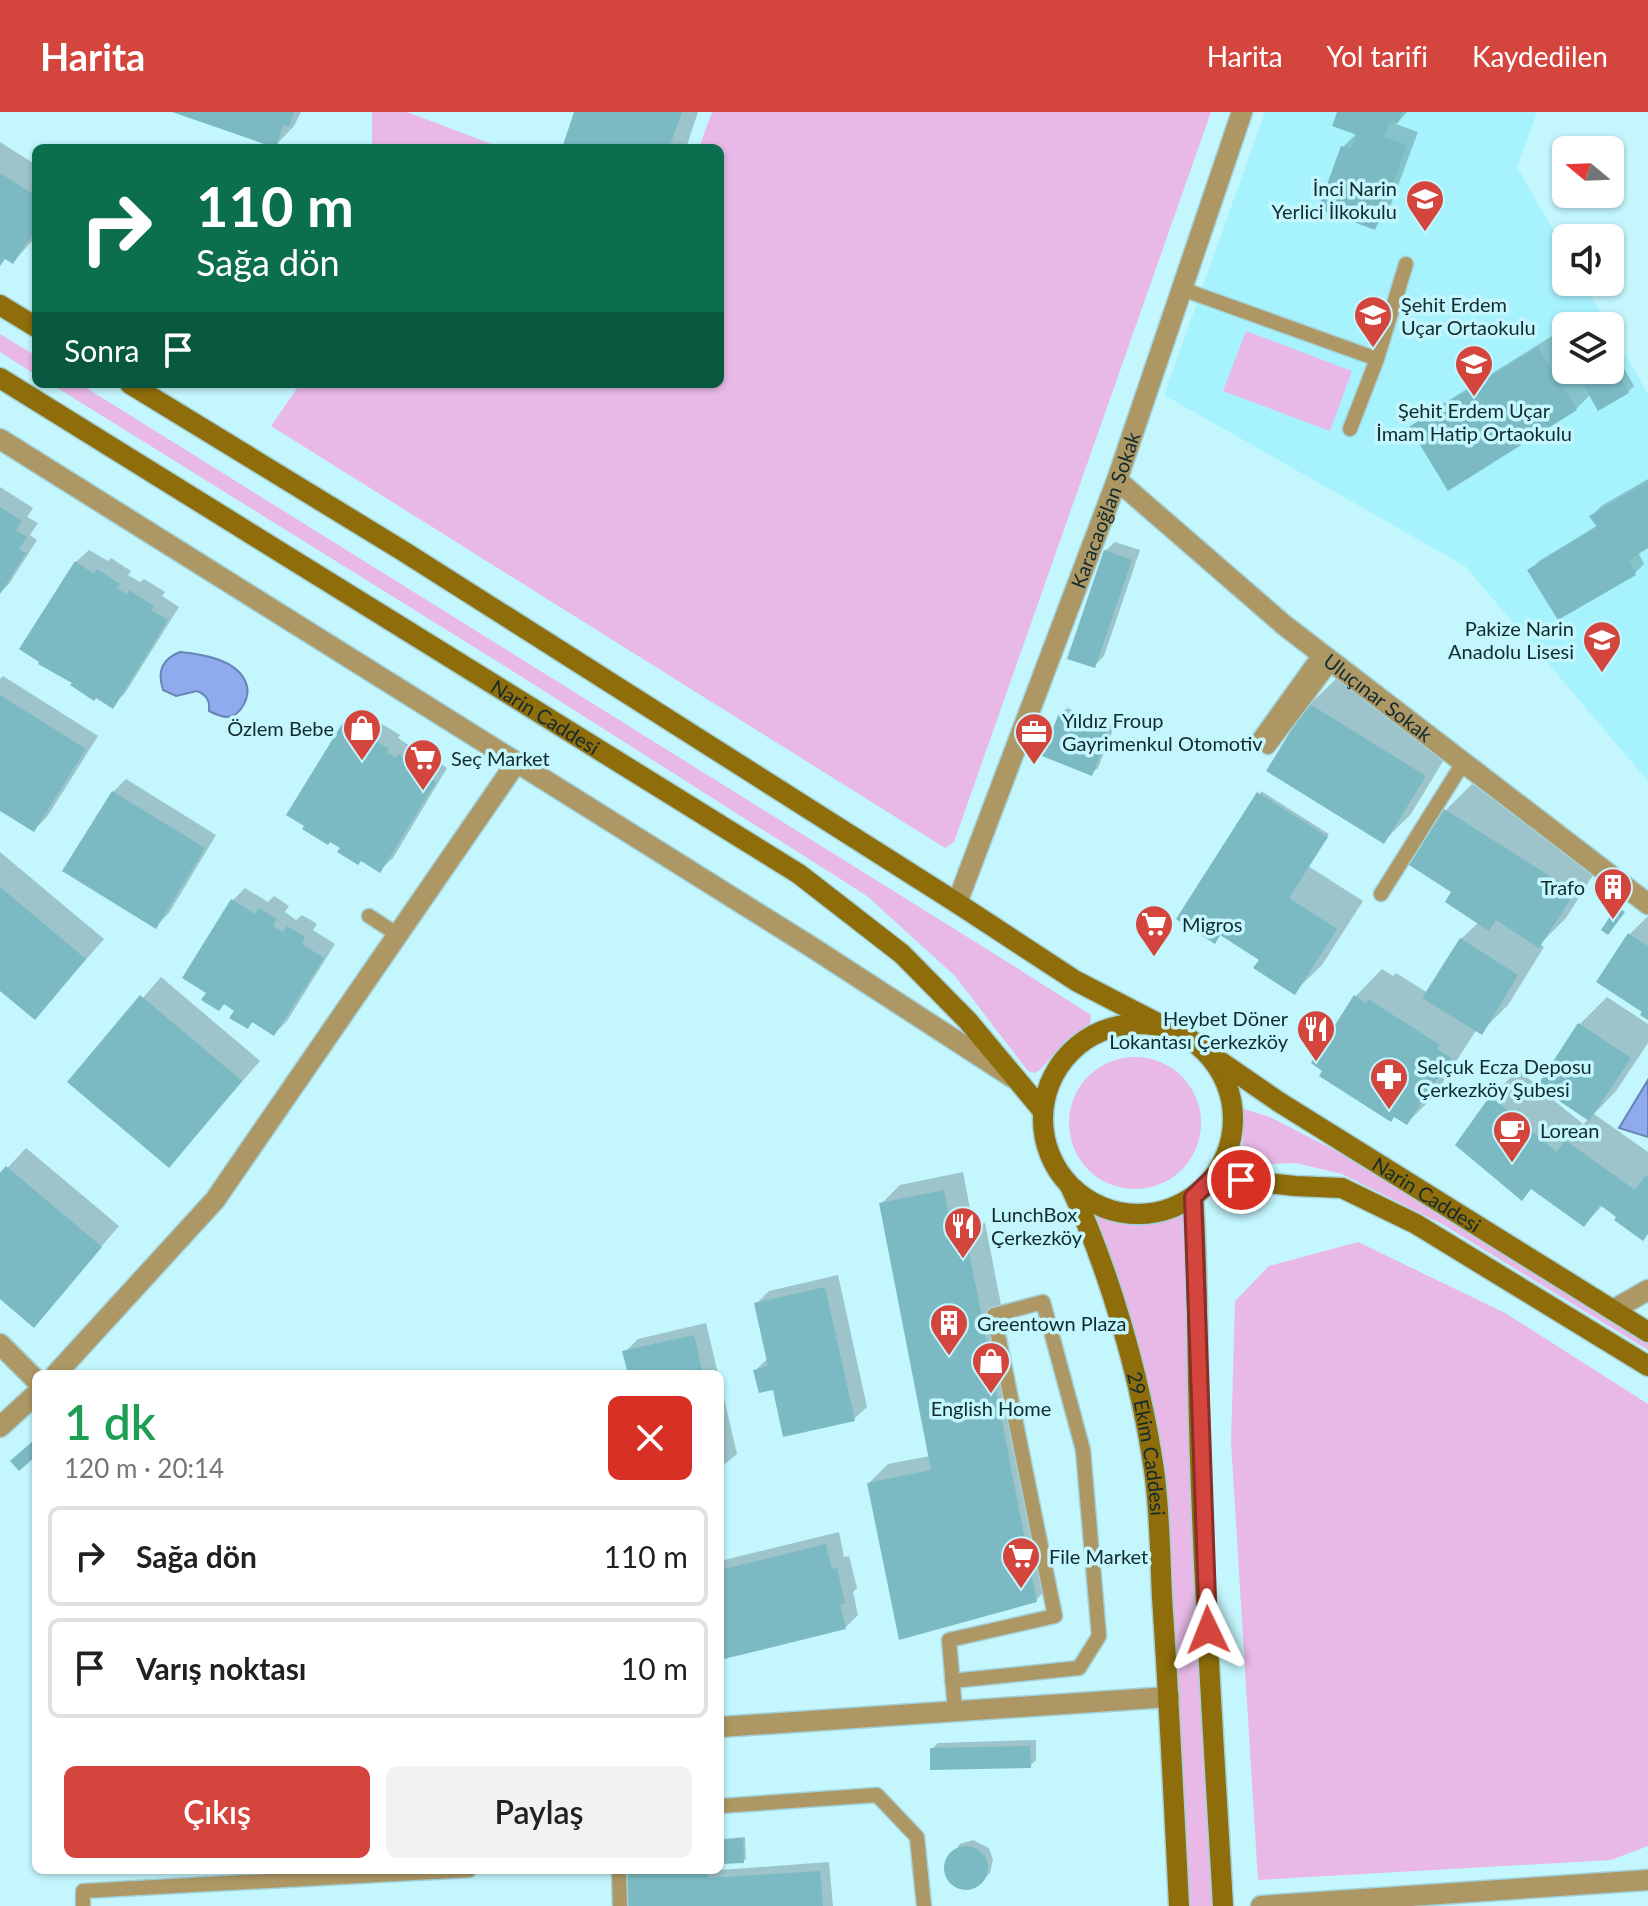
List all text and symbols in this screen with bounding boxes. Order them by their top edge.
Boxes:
text: Harita [40,33,145,79]
text: Harita [1207,39,1283,73]
text: Yol tarifi [1327,39,1428,73]
text: Kaydedilen [1472,39,1608,73]
north arrow [1552,136,1624,208]
map controls [1552,136,1624,384]
text: 110 m [196,172,354,239]
icon: right [64,176,168,280]
place label: İnci Narin Yerlici İlkokulu [1272,176,1397,223]
school or university icon: İnci Narin Yerlici İlkokulu [1404,178,1446,233]
button: sound [1552,224,1624,296]
text: Sağa dön [196,240,340,284]
place label: Şehit Erdem Uçar Ortaokulu [1401,292,1536,339]
school or university icon: Şehit Erdem Uçar Ortaokulu [1352,294,1394,349]
button: layers [1552,312,1624,384]
icon: arrive [156,328,200,372]
text: Sonra [64,332,140,368]
school or university icon: Şehit Erdem Uçar İmam Hatip Ortaokulu [1453,343,1495,398]
place label: Şehit Erdem Uçar İmam Hatip Ortaokulu [1376,398,1572,445]
street label: Karacaoğlan Sokak [1065,428,1145,592]
place label: Pakize Narin Anadolu Lisesi [1448,616,1574,663]
school or university icon: Pakize Narin Anadolu Lisesi [1581,619,1623,674]
street label: Uluçınar Sokak [1319,648,1438,747]
street label: Narin Caddesi [487,674,604,759]
shop icon: Özlem Bebe [341,707,383,762]
place label: Yıldız Froup Gayrimenkul Otomotiv [1062,708,1263,755]
office icon: Yıldız Froup Gayrimenkul Otomotiv [1013,711,1055,766]
place label: Özlem Bebe [227,716,334,740]
supermarket icon: Seç Market [402,737,444,792]
place label: Seç Market [451,746,550,770]
building icon: Trafo [1592,866,1634,921]
place label: Trafo [1540,875,1585,899]
supermarket icon: Migros [1133,903,1175,958]
place label: Migros [1182,912,1243,936]
place label: Heybet Döner Lokantası Çerkezköy [1109,1006,1289,1053]
restaurant icon: Heybet Döner Lokantası Çerkezköy [1295,1008,1337,1063]
place label: Selçuk Ecza Deposu Çerkezköy Şubesi [1417,1054,1592,1101]
pharmacy icon: Selçuk Ecza Deposu Çerkezköy Şubesi [1368,1056,1410,1111]
cafe icon: Lorean [1491,1109,1533,1164]
place label: Lorean [1540,1118,1599,1142]
pin [1207,1146,1275,1214]
street label: Narin Caddesi [1368,1151,1486,1237]
icon: arrive [1219,1158,1263,1202]
place label: LunchBox Çerkezköy [991,1202,1083,1249]
restaurant icon: LunchBox Çerkezköy [942,1205,984,1260]
building icon: Greentown Plaza [928,1302,970,1357]
place label: Greentown Plaza [977,1311,1126,1335]
shop icon: English Home [970,1340,1012,1395]
street label: 29 Ekim Caddesi [1123,1369,1171,1517]
text: 1 dk [64,1393,156,1450]
button: close [608,1396,692,1480]
place label: English Home [931,1396,1051,1420]
text: 120 m · 20:14 [64,1452,224,1484]
icon: right [68,1534,112,1578]
supermarket icon: File Market [1000,1535,1042,1590]
text: Sağa dön [136,1538,257,1574]
text: 110 m [603,1538,688,1574]
place label: File Market [1049,1544,1148,1568]
position arrow [1166,1588,1250,1672]
icon: arrive [68,1646,112,1690]
text: Varış noktası [136,1650,307,1686]
text: 10 m [621,1650,688,1686]
button: Çıkış [64,1766,370,1858]
button: Paylaş [386,1766,692,1858]

